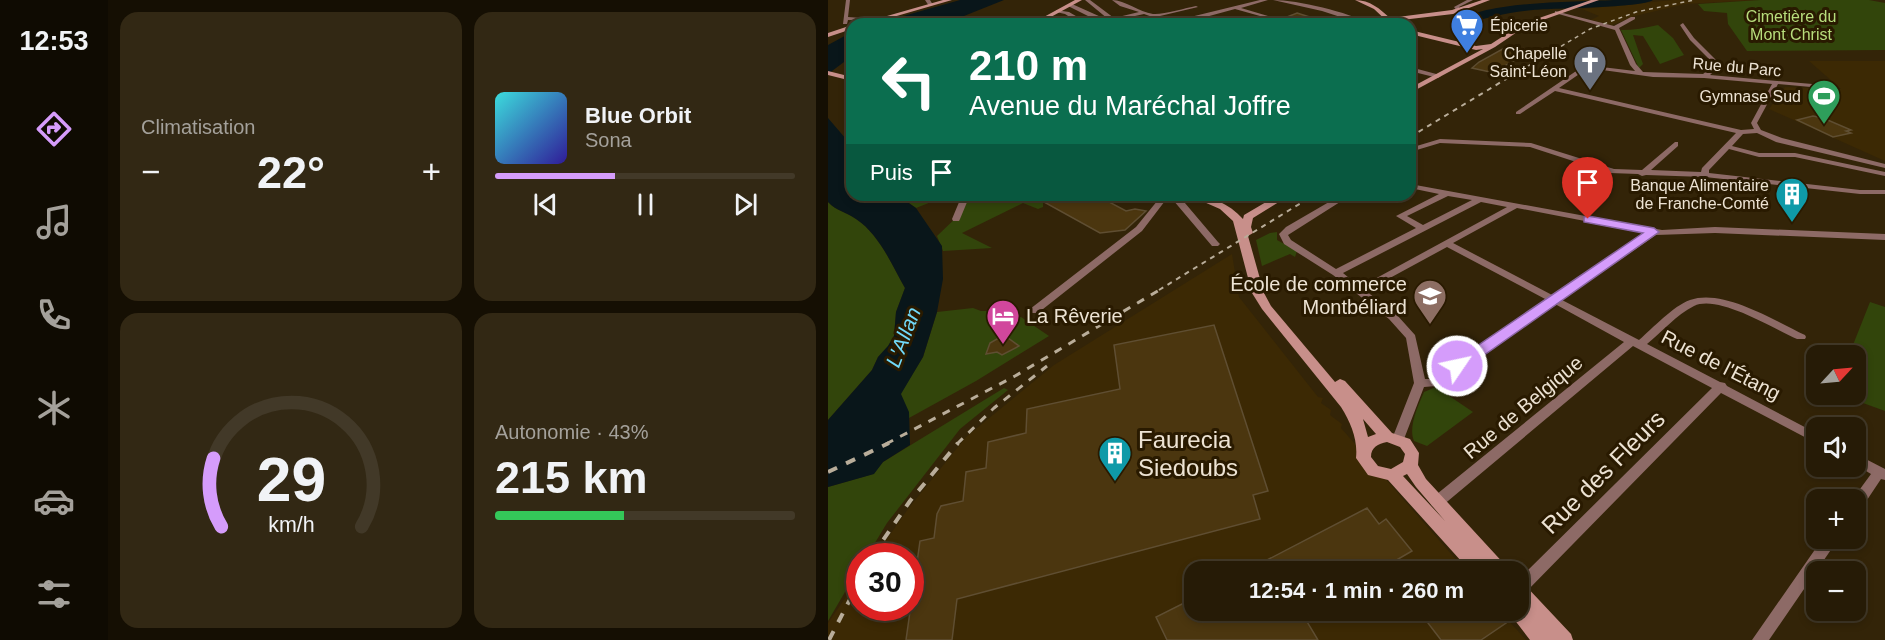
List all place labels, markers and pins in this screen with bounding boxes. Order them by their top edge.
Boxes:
supermarket icon: Épicerie [1449,7,1485,54]
place label: Épicerie [1490,16,1548,34]
church icon: Chapelle Saint-Léon [1572,44,1608,91]
place label: Chapelle Saint-Léon [1490,45,1567,80]
sports icon: Gymnase Sud [1806,78,1842,125]
place label: Gymnase Sud [1700,88,1801,105]
pin [1562,157,1613,219]
building icon: Banque Alimentaire de Franche-Comté [1774,176,1810,223]
place label: Banque Alimentaire de Franche-Comté [1630,177,1769,212]
place label: École de commerce Montbéliard [1230,273,1407,318]
school or university icon: École de commerce Montbéliard [1412,278,1448,325]
hotel icon: La Rêverie [985,298,1021,345]
place label: La Rêverie [1026,305,1123,327]
place label: Faurecia Siedoubs [1138,426,1238,481]
building icon: Faurecia Siedoubs [1097,435,1133,482]

